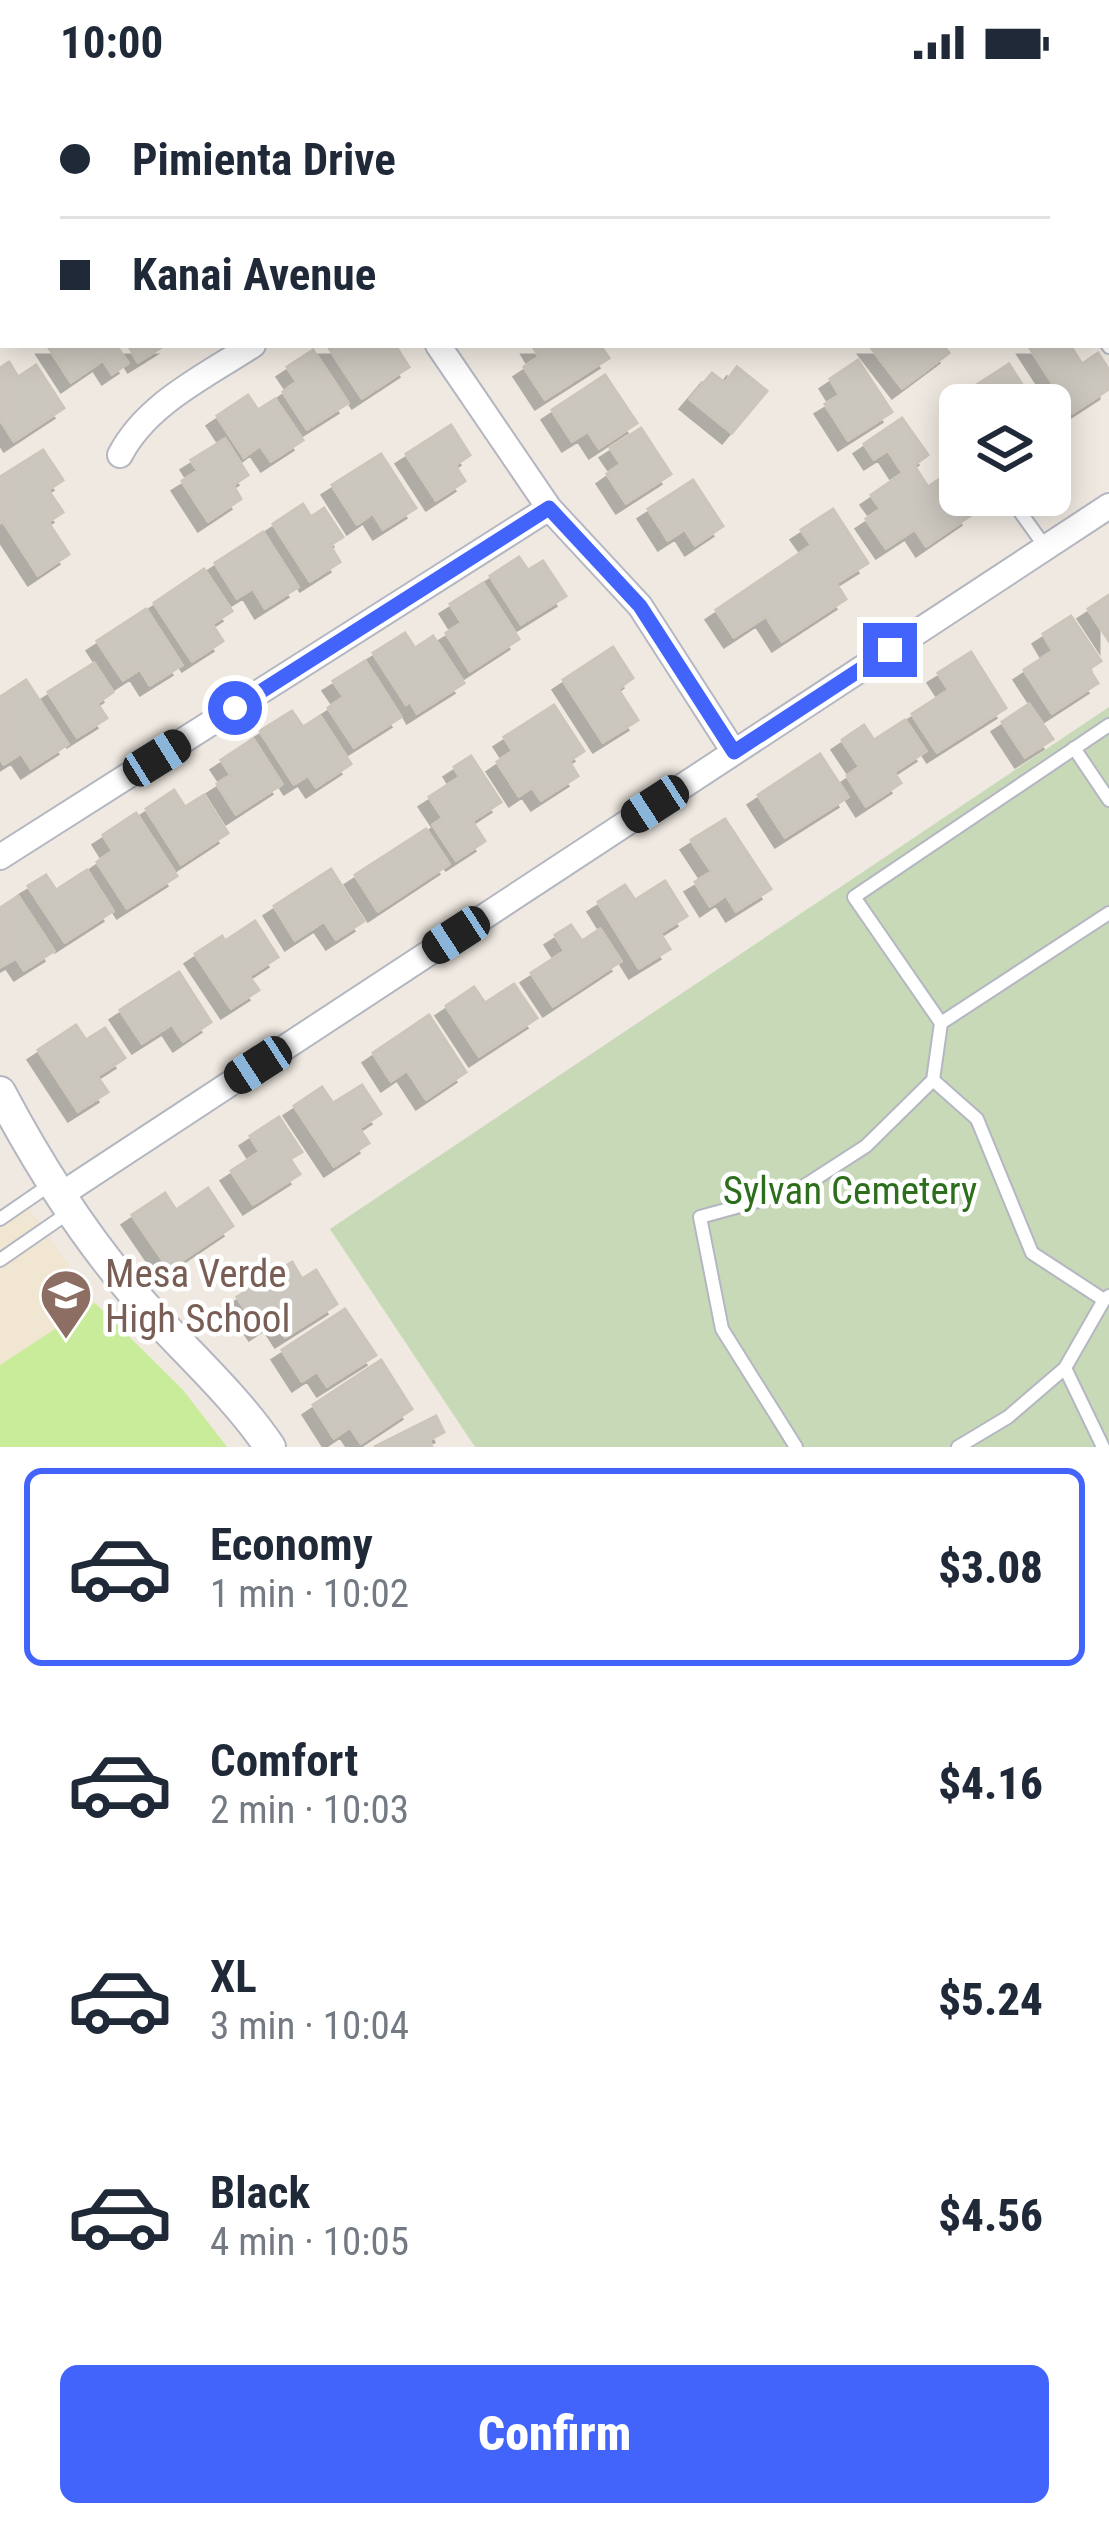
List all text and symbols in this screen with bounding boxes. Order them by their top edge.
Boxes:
text: 10:00 [60,16,163,69]
text: Pimienta Drive [132,133,396,186]
text: Kanai Avenue [132,248,376,301]
map controls [939,384,1071,516]
button: layers [939,384,1071,516]
route end [863,623,917,677]
route start [208,681,262,735]
car [117,724,197,792]
car [615,769,695,839]
car [416,900,496,970]
car [218,1030,298,1100]
park label: Sylvan Cemetery [723,1168,977,1214]
place label: Mesa Verde High School [105,1251,290,1342]
school or university icon: Mesa Verde High School [38,1267,94,1341]
icon: car [66,1513,174,1621]
text: Economy [210,1518,373,1571]
text: $3.08 [938,1541,1043,1594]
text: 1 min · 10:02 [210,1571,409,1617]
icon: car [66,1729,174,1837]
text: Comfort [210,1734,358,1787]
text: $4.16 [938,1757,1043,1810]
text: 2 min · 10:03 [210,1787,409,1833]
icon: car [66,1945,174,2053]
text: XL [210,1950,257,2003]
text: $5.24 [938,1973,1043,2026]
text: 3 min · 10:04 [210,2003,409,2049]
icon: car [66,2161,174,2269]
text: Black [210,2166,310,2219]
text: $4.56 [938,2189,1043,2242]
text: 4 min · 10:05 [210,2219,409,2265]
button: Confirm [60,2365,1049,2503]

